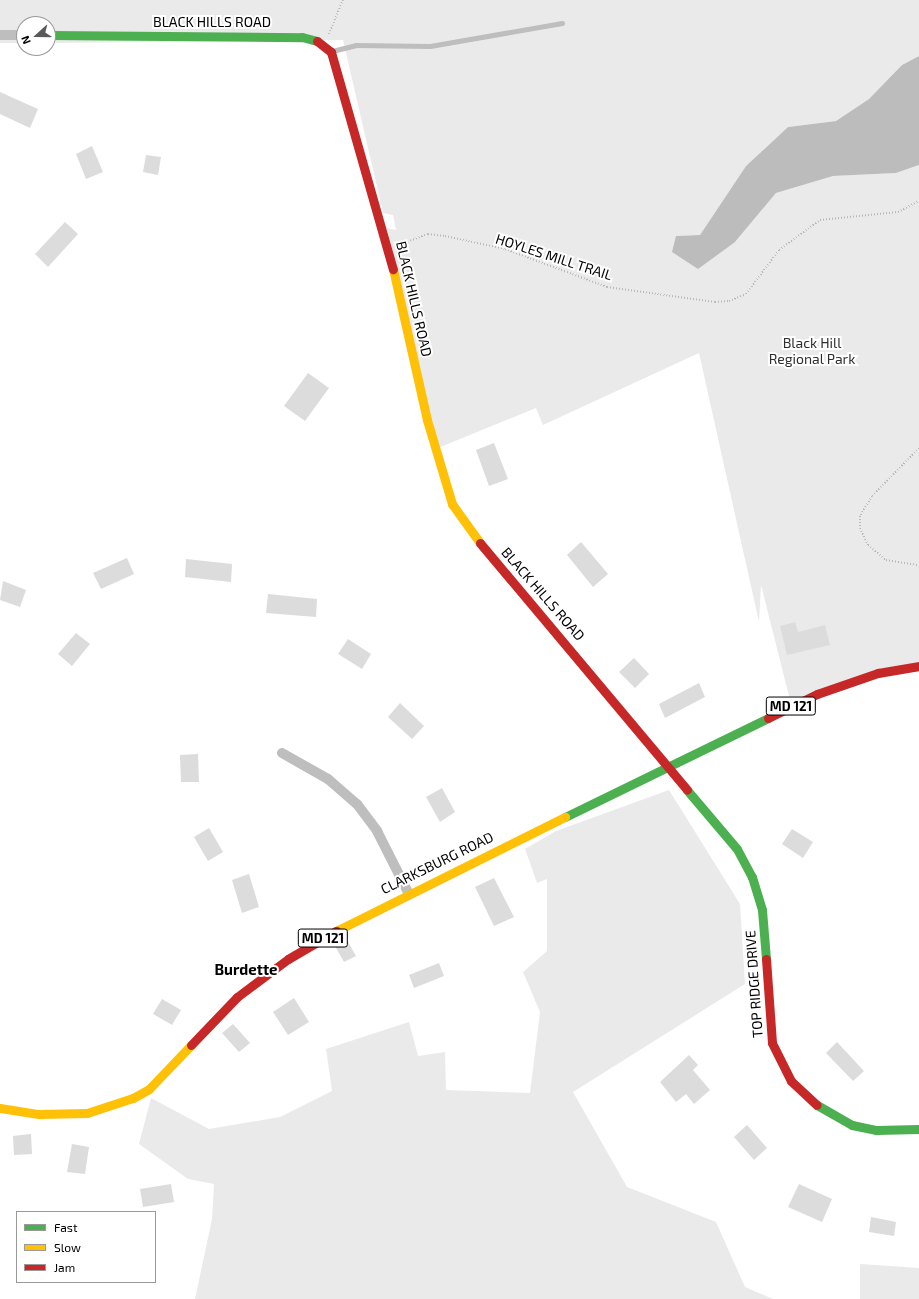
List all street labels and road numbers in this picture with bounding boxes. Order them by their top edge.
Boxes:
street label: BLACK HILLS ROAD [153,14,271,30]
street label: HOYLES MILL TRAIL [493,230,615,284]
street label: BLACK HILLS ROAD [393,240,435,358]
street label: BLACK HILLS ROAD [498,544,588,644]
road number: MD 121 [765,695,817,717]
street label: CLARKSBURG ROAD [378,828,496,898]
road number: MD 121 [297,927,349,949]
street label: TOP RIDGE DRIVE [742,930,766,1038]

